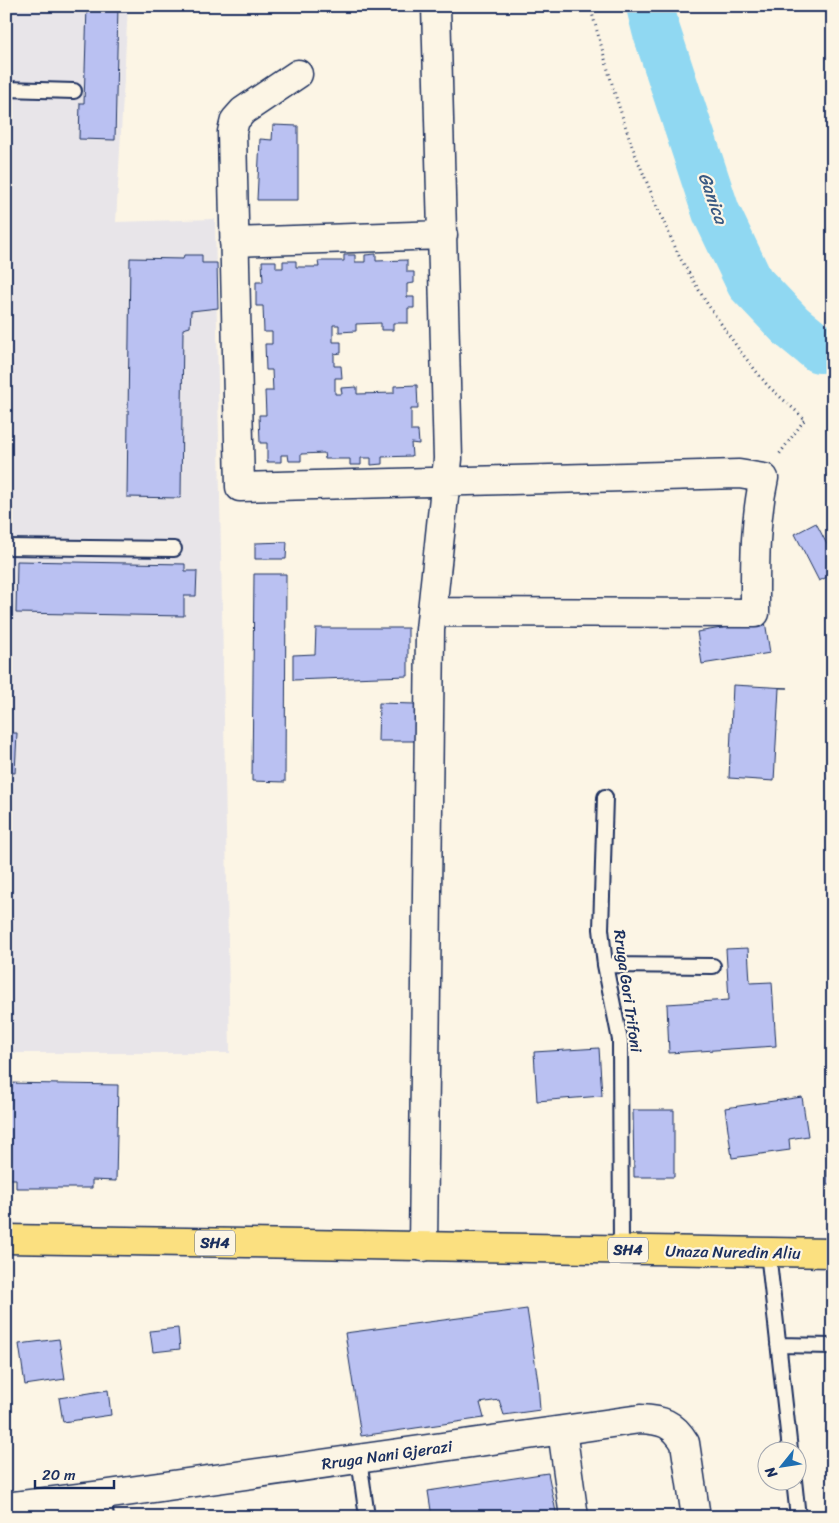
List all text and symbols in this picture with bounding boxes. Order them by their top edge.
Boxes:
water label: Ganica [689,168,738,230]
street label: Rruga Gori Trifoni [605,928,651,1055]
road number: SH4 [195,1230,235,1256]
street label: Unaza Nuredin Aliu [665,1236,801,1268]
road number: SH4 [608,1238,648,1262]
street label: Rruga Nani Gjerazi [320,1431,455,1479]
north arrow [756,1440,806,1490]
scale bar [35,1458,114,1490]
text: 20 m [42,1462,76,1488]
text: N [758,1462,785,1484]

